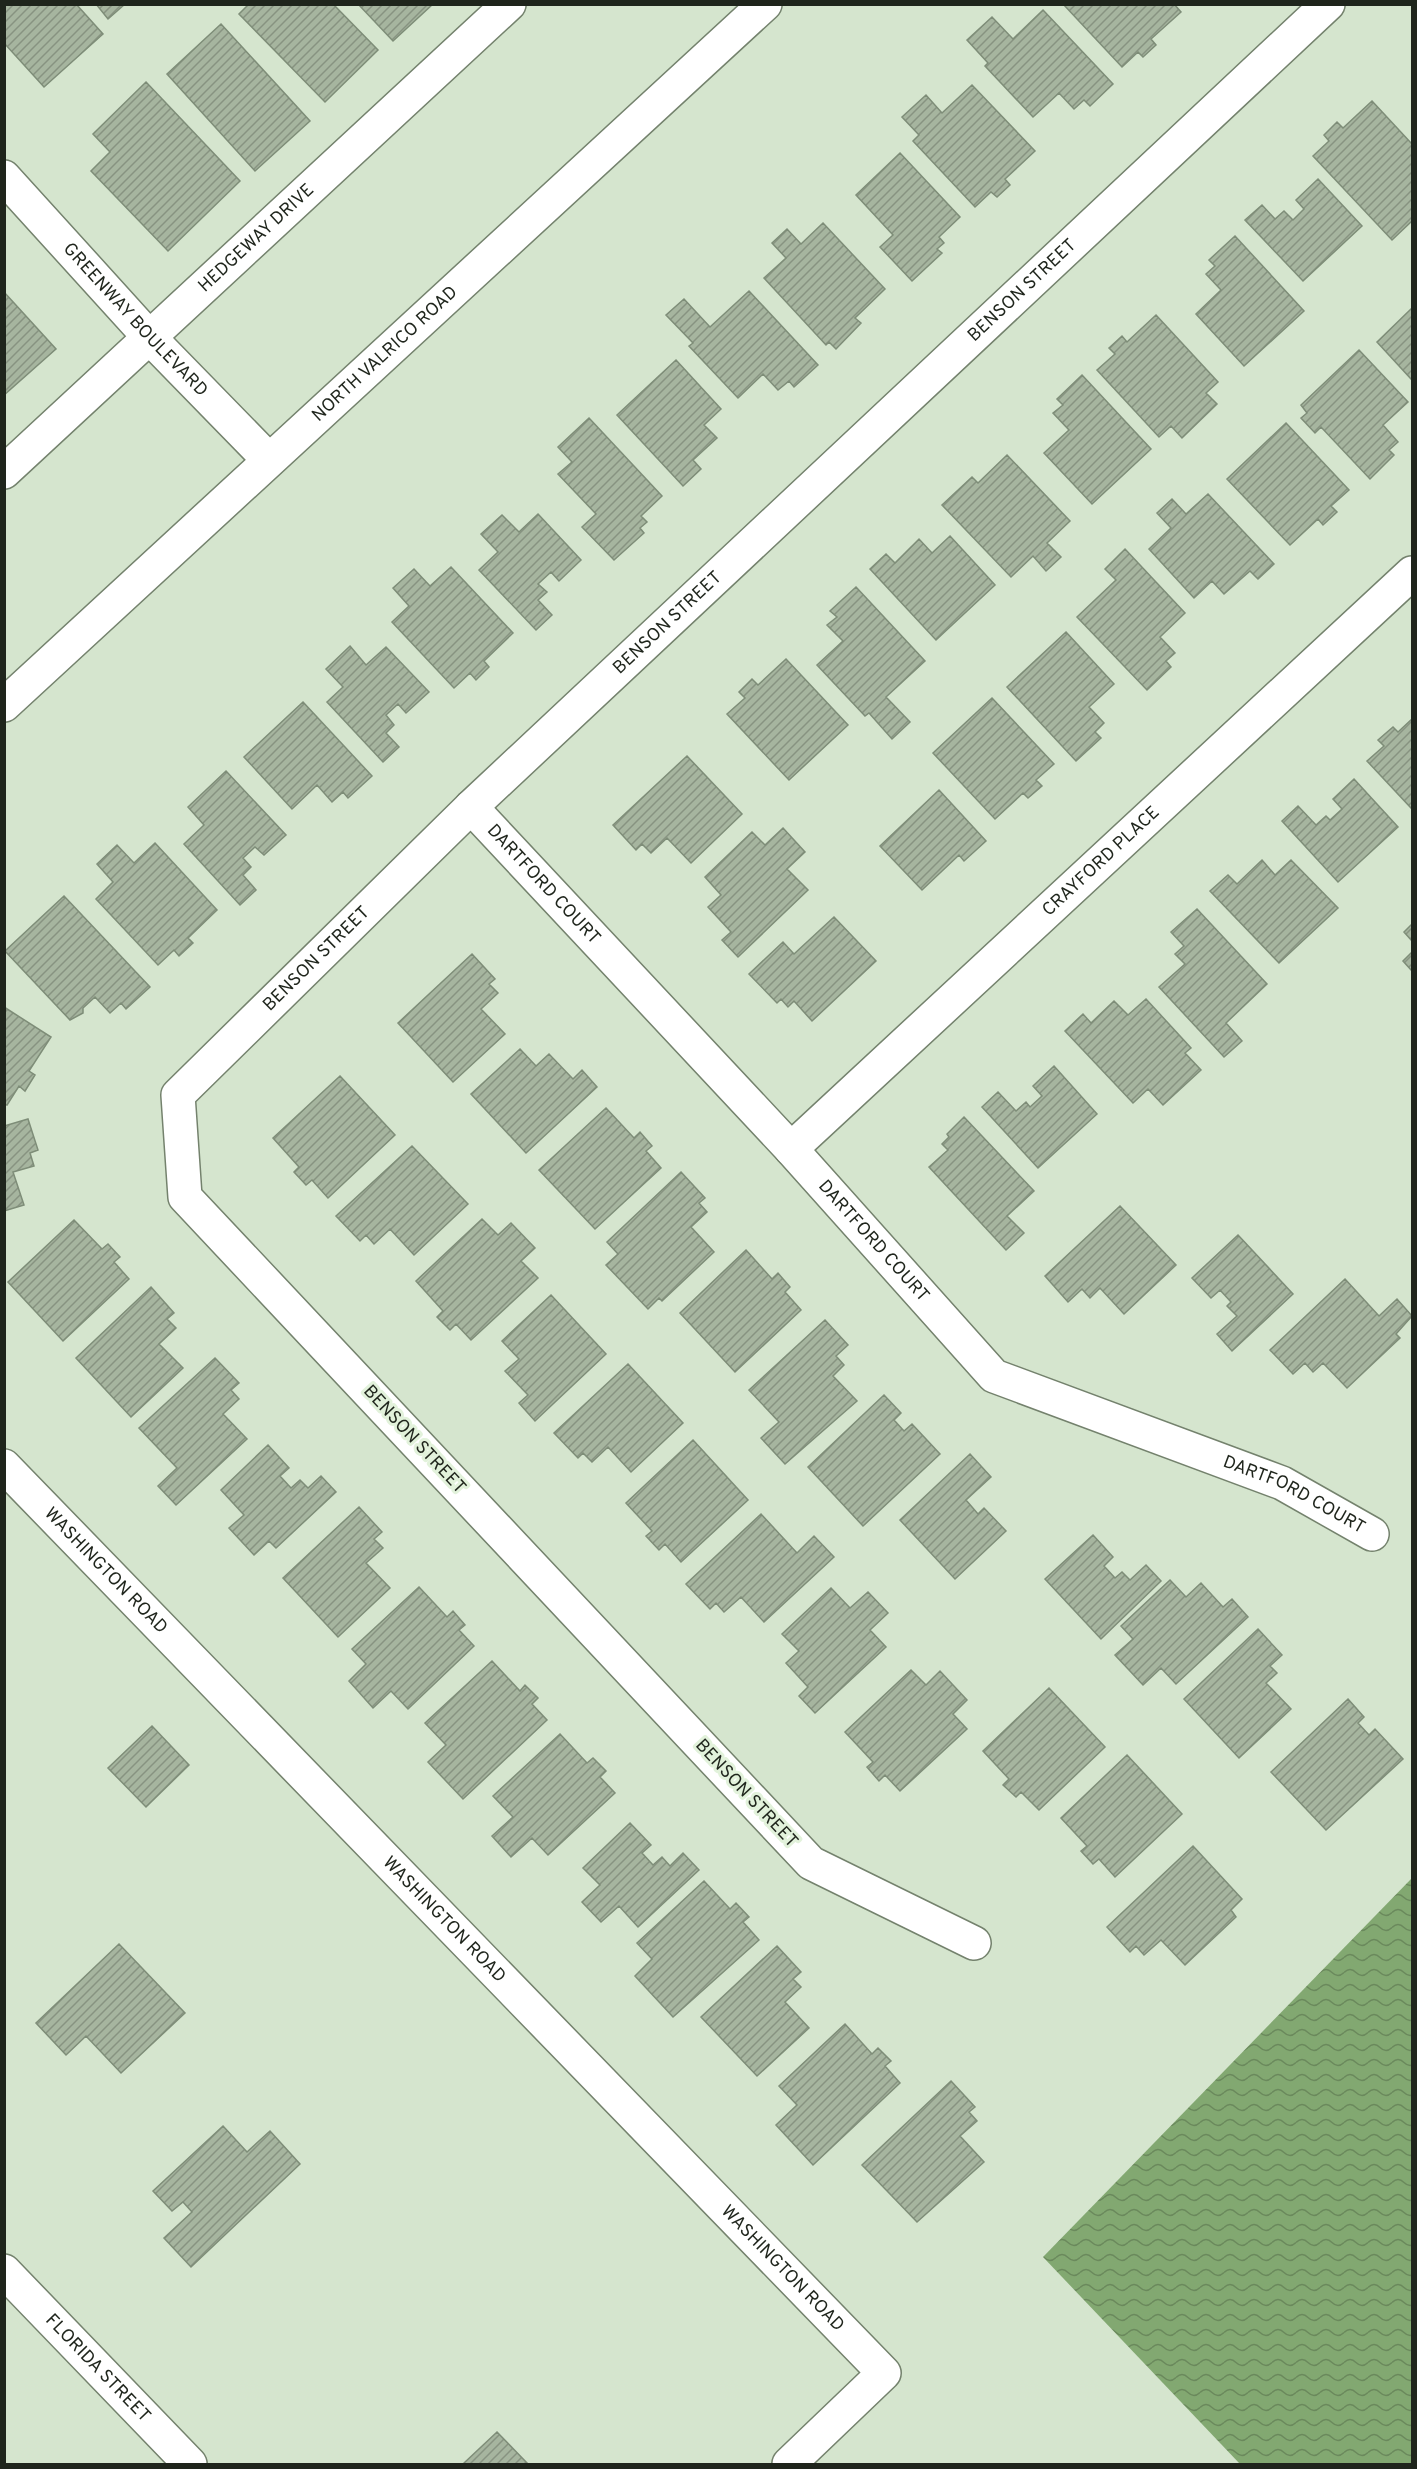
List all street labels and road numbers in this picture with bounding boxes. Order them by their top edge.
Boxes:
street label: HEDGEWAY DRIVE [194,179,319,298]
street label: BENSON STREET [963,234,1081,347]
street label: GREENWAY BOULEVARD [58,238,213,402]
street label: NORTH VALRICO ROAD [307,281,463,427]
street label: BENSON STREET [608,566,727,679]
street label: CRAYFORD PLACE [1038,801,1165,921]
street label: DARTFORD COURT [482,820,605,949]
street label: BENSON STREET [258,901,375,1016]
street label: DARTFORD COURT [813,1175,934,1307]
street label: BENSON STREET [358,1381,470,1499]
street label: DARTFORD COURT [1220,1451,1369,1539]
street label: WASHINGTON ROAD [39,1503,172,1639]
street label: BENSON STREET [690,1735,802,1853]
street label: WASHINGTON ROAD [377,1851,511,1988]
street label: WASHINGTON ROAD [716,2200,849,2337]
street label: FLORIDA STREET [40,2309,155,2427]

